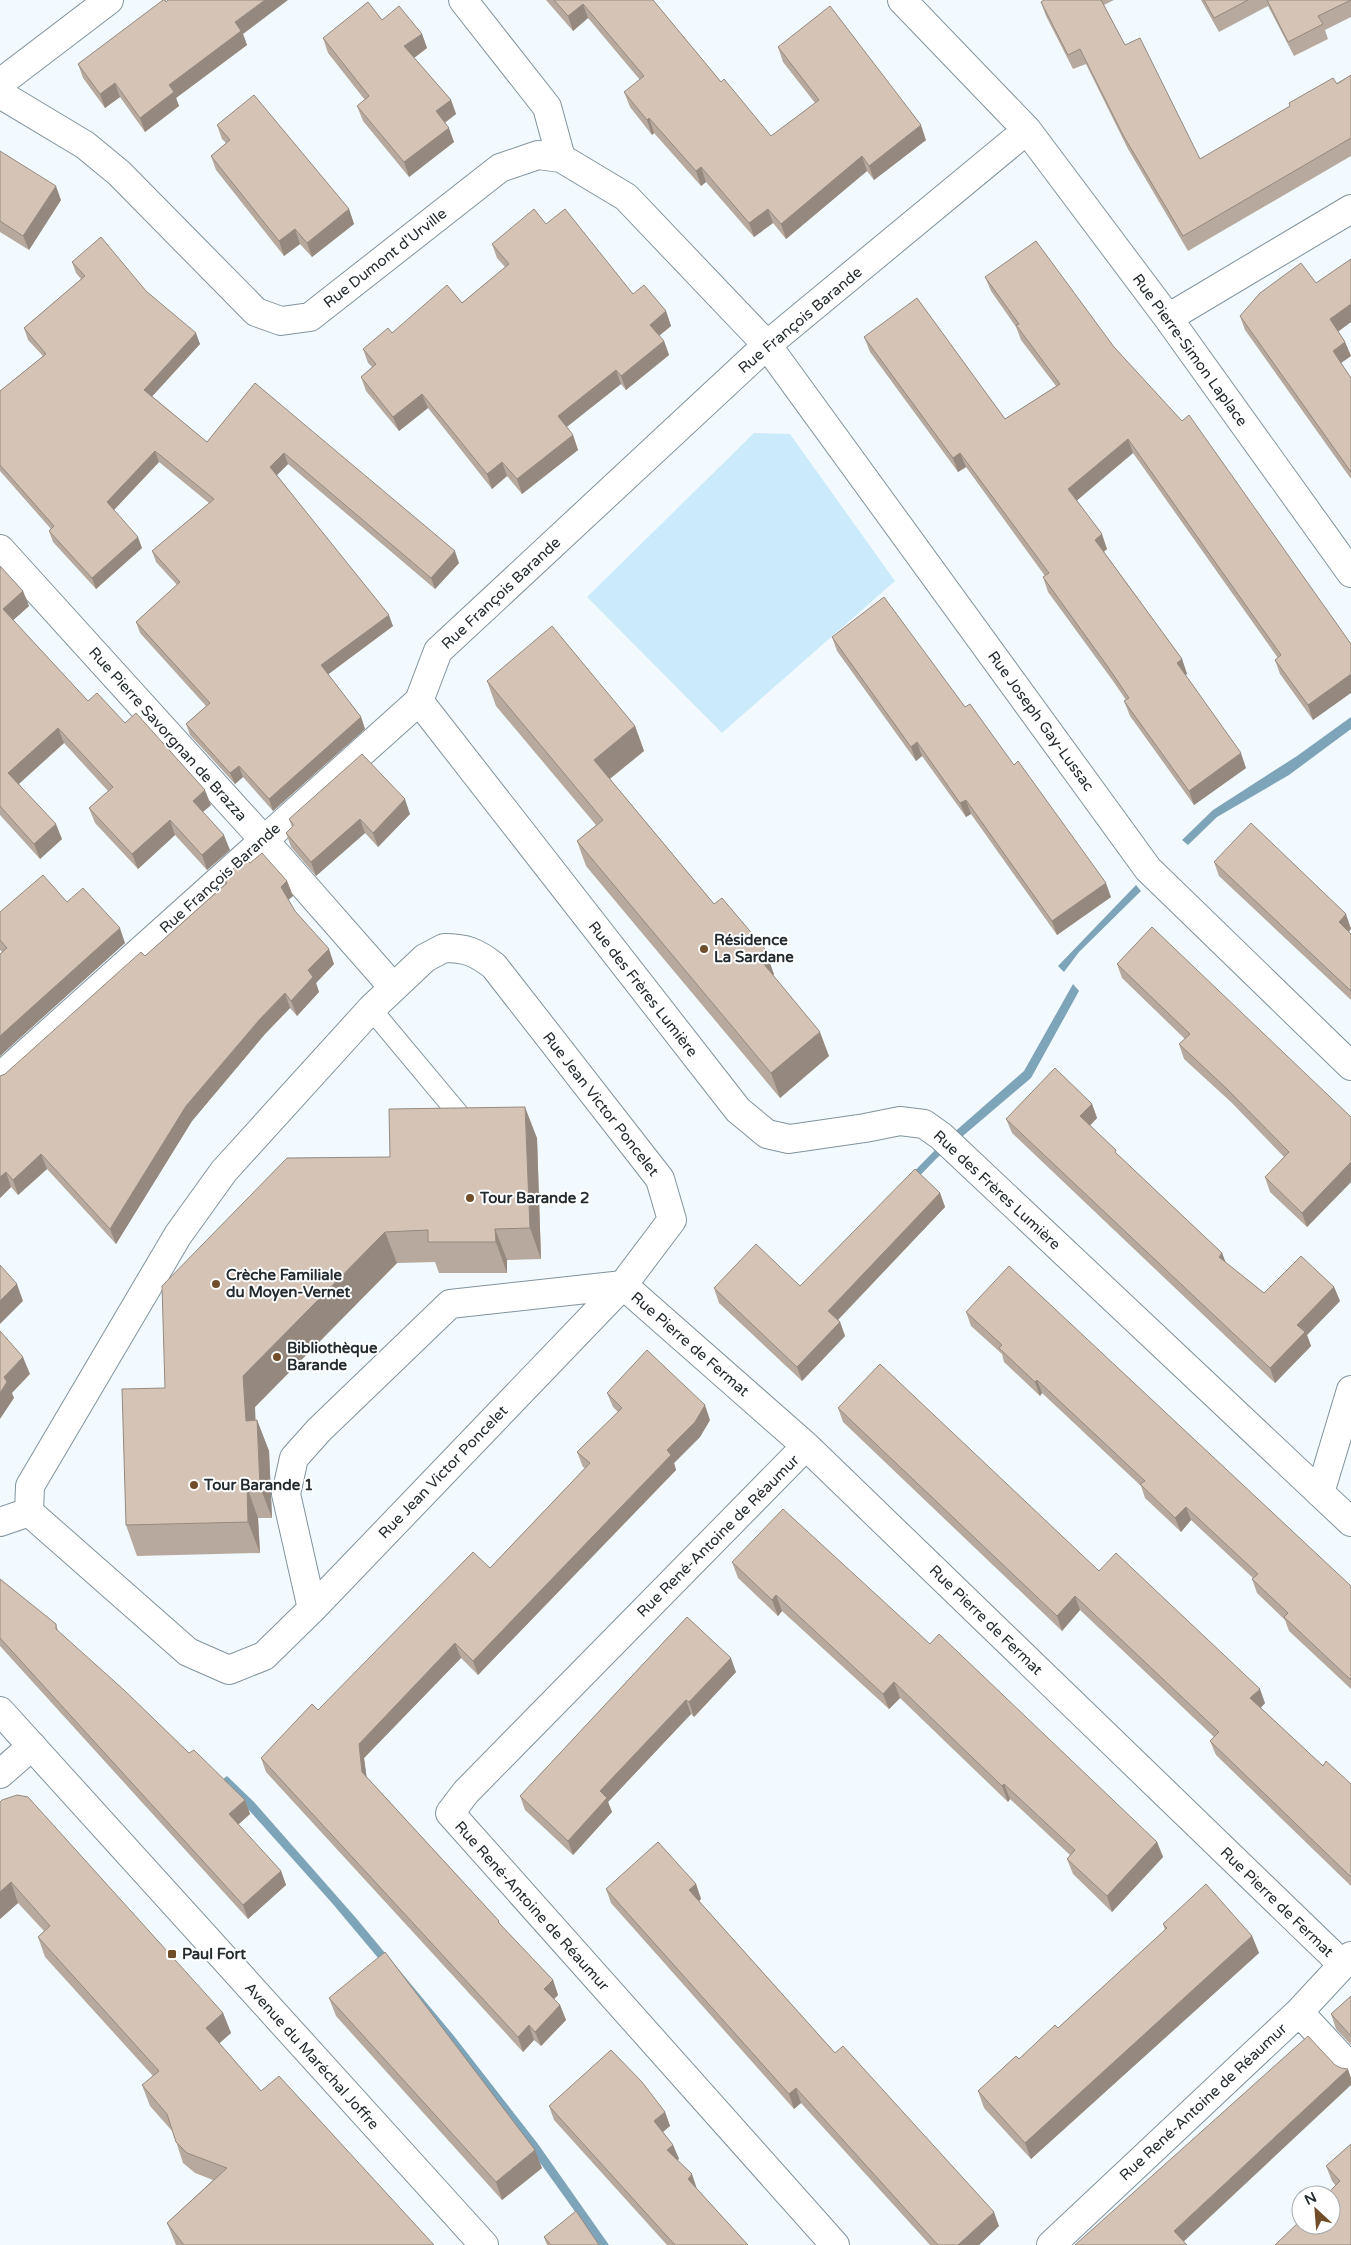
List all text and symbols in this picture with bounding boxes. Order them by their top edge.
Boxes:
street label: Rue Dumont d'Urville [320,204,450,312]
street label: Rue François Barande [734,263,866,377]
street label: Rue Pierre-Simon Laplace [1129,270,1251,430]
street label: Rue François Barande [438,533,564,653]
street label: Rue Pierre Savorgnan de Brazza [85,643,251,825]
street label: Rue Joseph Gay-Lussac [984,647,1098,795]
street label: Rue François Barande [156,819,284,937]
street label: Rue des Frères Lumière [585,918,701,1060]
place label: Résidence La Sardane [714,931,794,966]
marker: Résidence La Sardane [698,943,710,955]
street label: Rue Jean Victor Poncelet [539,1028,663,1180]
street label: Rue des Frères Lumière [930,1127,1064,1253]
place label: Tour Barande 2 [479,1189,590,1207]
marker: Tour Barande 2 [464,1192,476,1204]
place label: Crèche Familiale du Moyen-Vernet [226,1266,350,1302]
marker: Crèche Familiale du Moyen-Vernet [210,1278,222,1290]
street label: Rue Pierre de Fermat [627,1288,753,1400]
place label: Bibliothèque Barande [287,1339,378,1374]
marker: Bibliothèque Barande [271,1351,283,1363]
street label: Rue Jean Victor Poncelet [375,1402,511,1542]
street label: Rue René-Antoine de Réaumur [633,1451,803,1621]
place label: Tour Barande 1 [203,1476,314,1494]
marker: Tour Barande 1 [188,1479,200,1491]
street label: Rue Pierre de Fermat [926,1561,1047,1679]
street label: Rue René-Antoine de Réaumur [451,1817,613,1995]
street label: Rue Pierre de Fermat [1217,1843,1338,1961]
place label: Paul Fort [182,1945,246,1963]
marker: Paul Fort [166,1948,178,1960]
street label: Avenue du Maréchal Joffre [241,1979,383,2133]
street label: Rue René-Antoine de Réaumur [1116,2020,1291,2184]
north arrow [1291,2185,1341,2235]
text: N [1302,2189,1319,2209]

